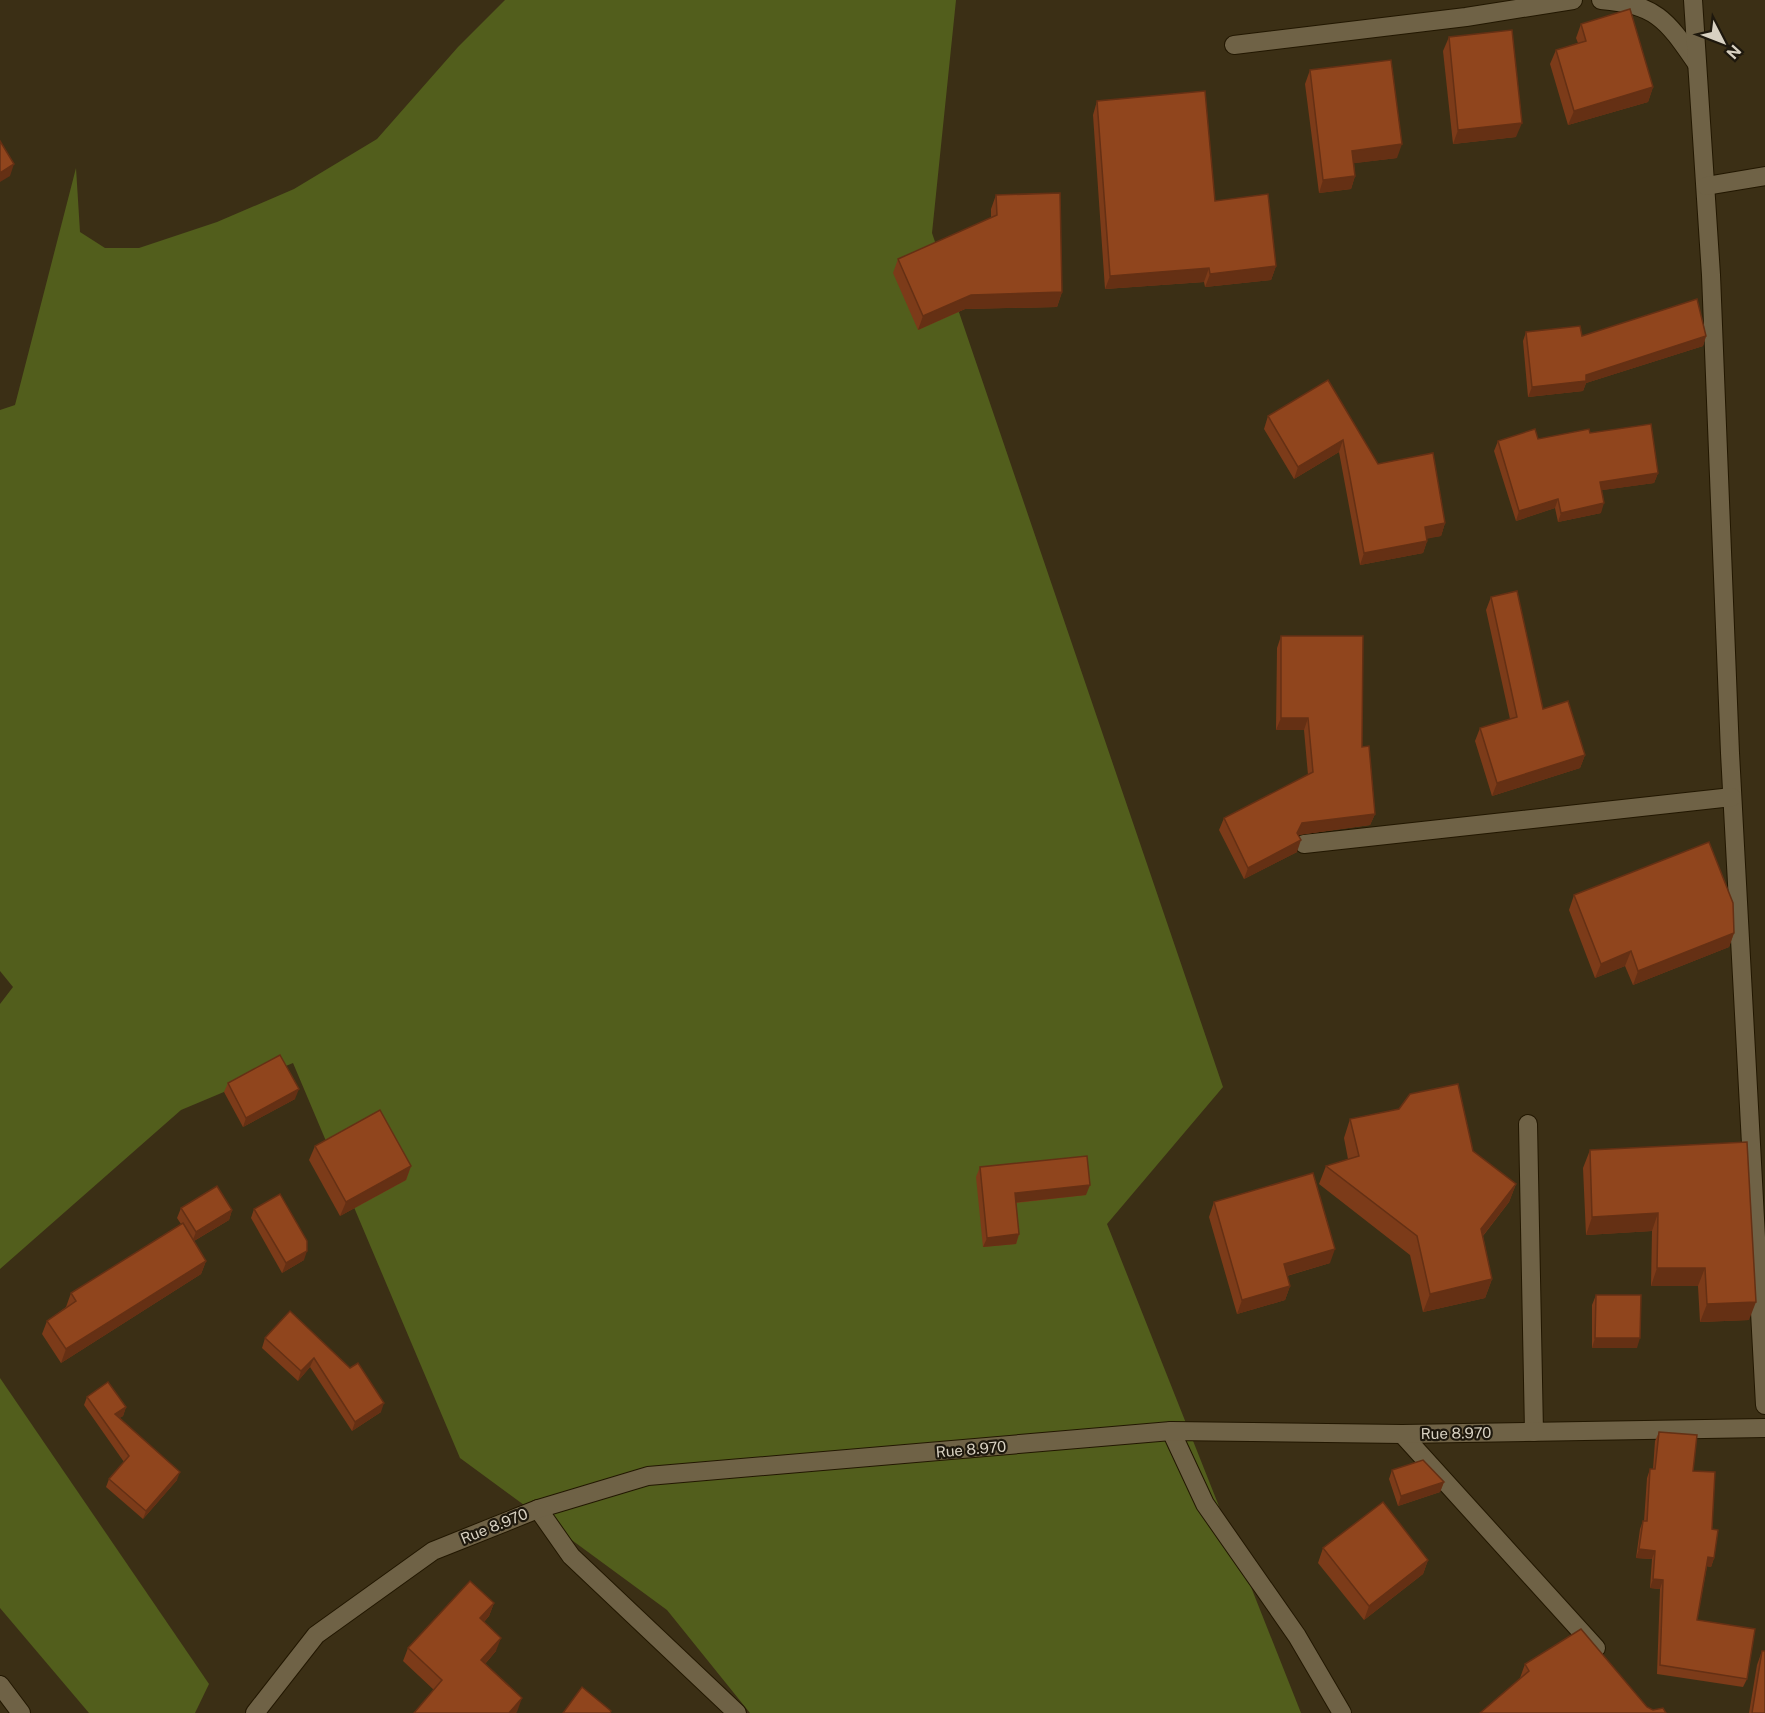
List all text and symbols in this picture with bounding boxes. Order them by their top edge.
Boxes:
north arrow [1693,12,1753,72]
text: N [1723,41,1745,63]
street label: Rue 8.970 [1420,1424,1492,1442]
street label: Rue 8.970 [935,1437,1007,1461]
street label: Rue 8.970 [458,1505,530,1547]

